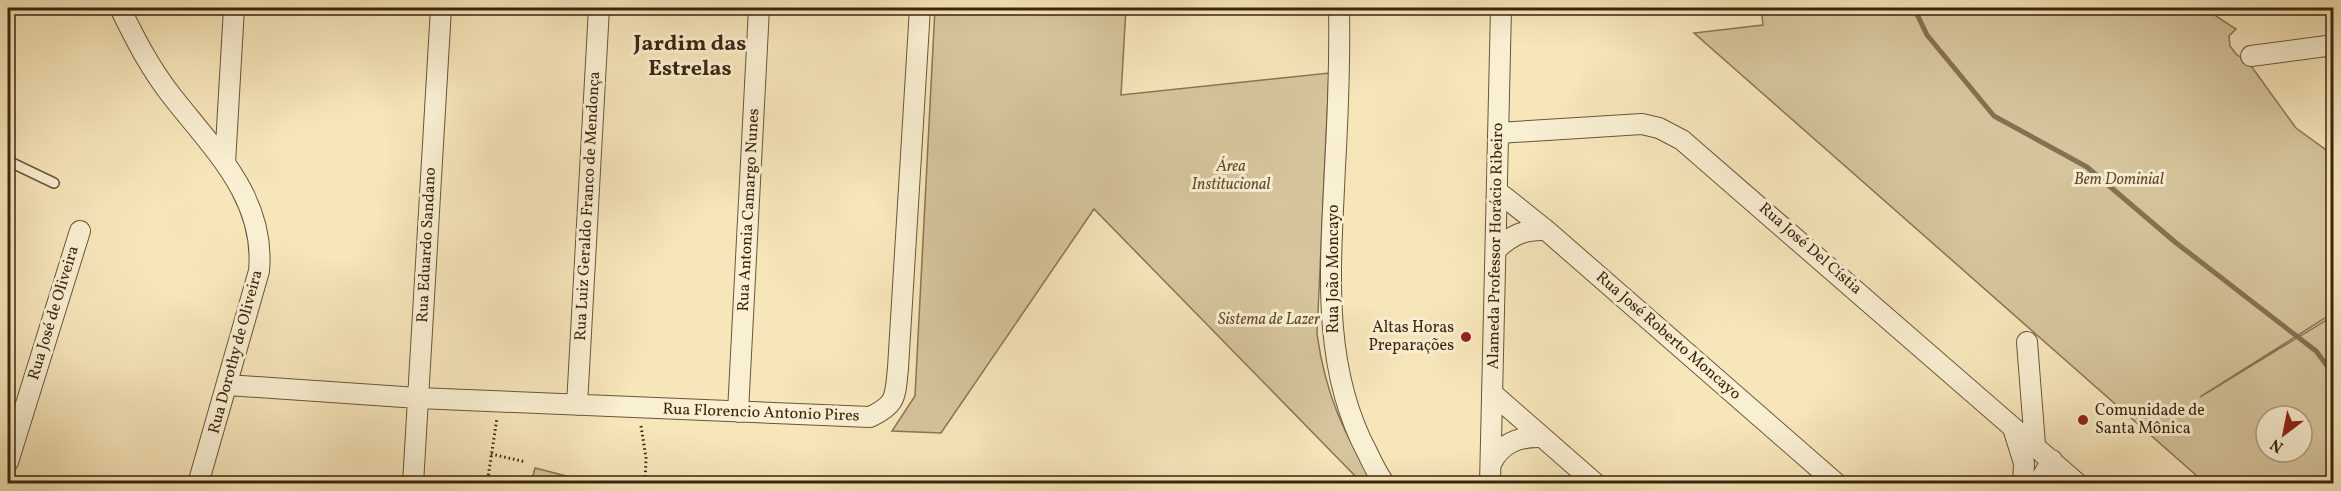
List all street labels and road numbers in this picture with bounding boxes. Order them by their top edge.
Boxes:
street label: Rua Luiz Geraldo Franco de Mendonça [570,71,606,341]
street label: Rua Antonia Camargo Nunes [733,108,765,312]
street label: Alameda Professor Horácio Ribeiro [1483,122,1509,370]
street label: Rua Eduardo Sandano [412,167,442,323]
street label: Rua José Del Cístia [1754,198,1866,300]
street label: Rua João Moncayo [1323,205,1345,333]
street label: Rua José de Oliveira [23,243,85,383]
street label: Rua José Roberto Moncayo [1591,267,1745,405]
street label: Rua Dorothy de Oliveira [204,268,268,436]
street label: Rua Florencio Antonio Pires [662,399,860,427]

